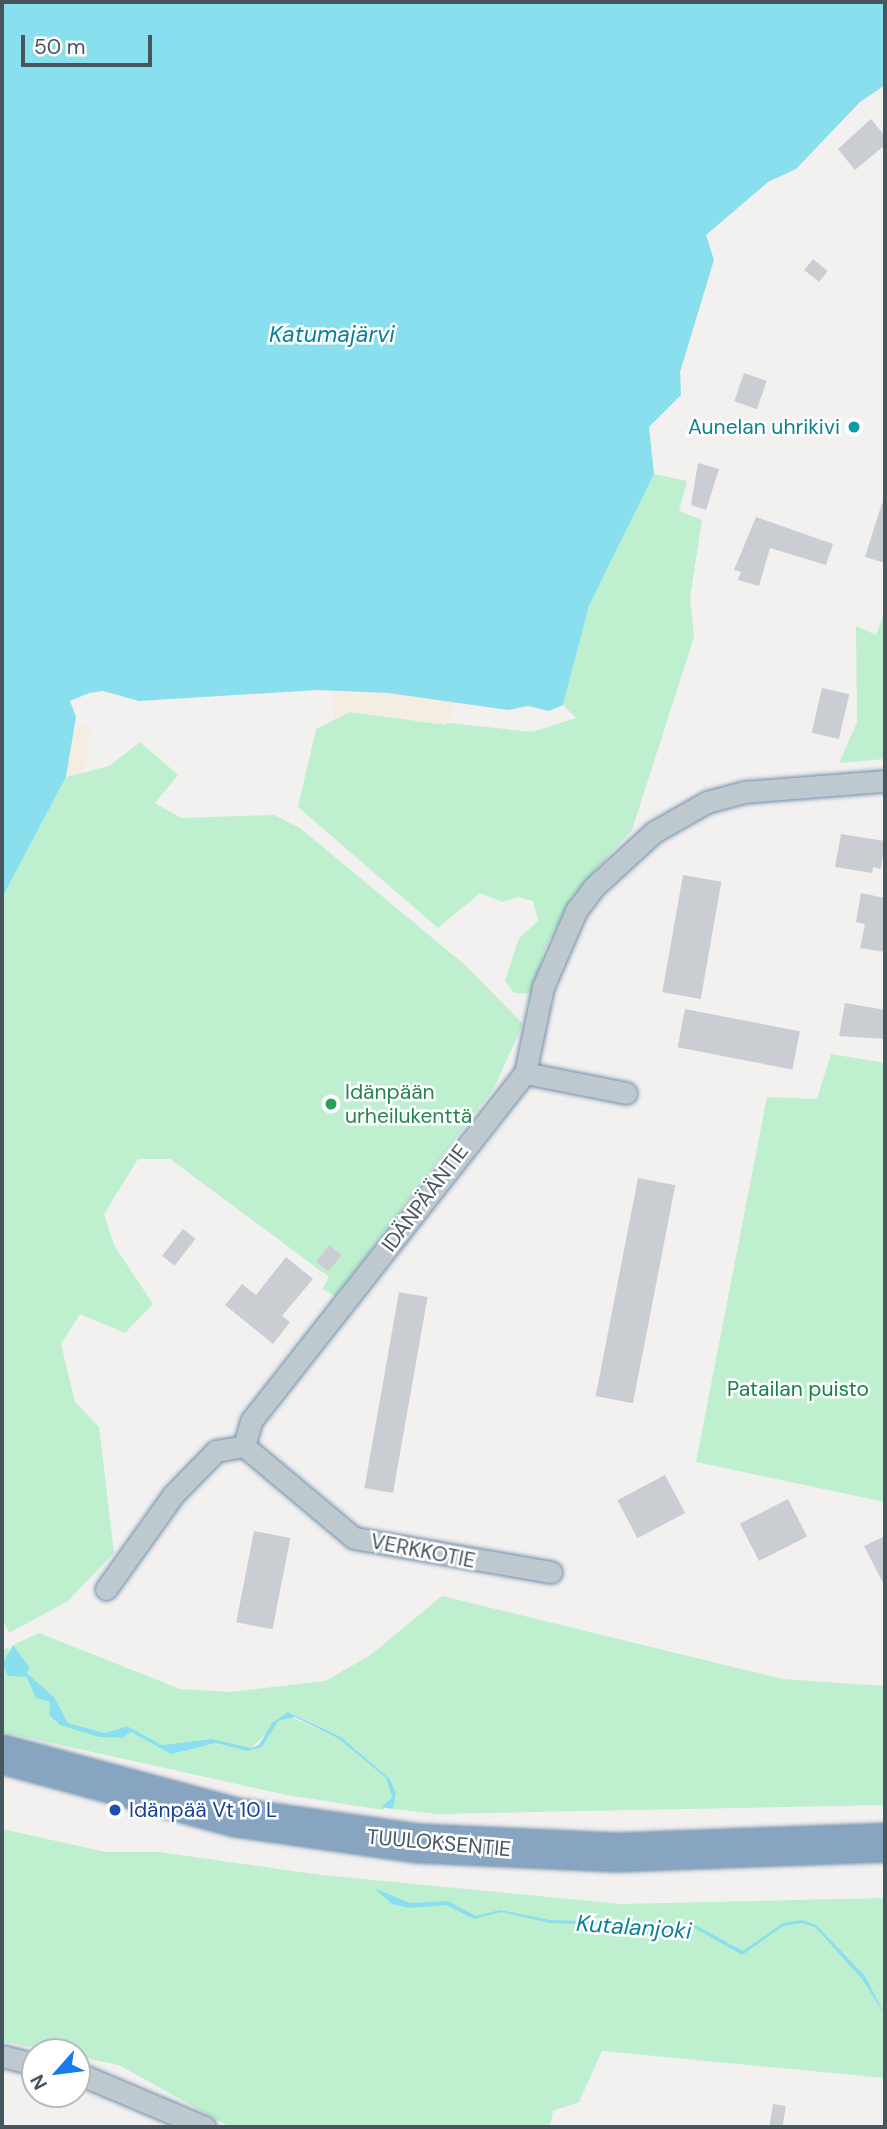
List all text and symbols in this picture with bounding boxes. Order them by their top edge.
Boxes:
scale bar [24,21,156,65]
text: 50 m [34,33,85,61]
water label: Katumajärvi [269,320,395,348]
place label: Aunelan uhrikivi [688,414,840,440]
marker: Aunelan uhrikivi [846,419,862,435]
place label: Idänpään urheilukenttä [345,1079,472,1129]
marker: Idänpään urheilukenttä [323,1096,339,1112]
street label: IDÄNPÄÄNTIE [376,1139,474,1257]
park label: Patailan puisto [727,1376,869,1402]
street label: VERKKOTIE [369,1529,477,1573]
place label: Idänpää Vt 10 L [129,1797,277,1823]
marker: Idänpää Vt 10 L [107,1802,123,1818]
street label: TUULOKSENTIE [366,1824,512,1862]
water label: Kutalanjoki [575,1909,693,1945]
north arrow [21,2038,91,2108]
text: N [24,2070,53,2094]

